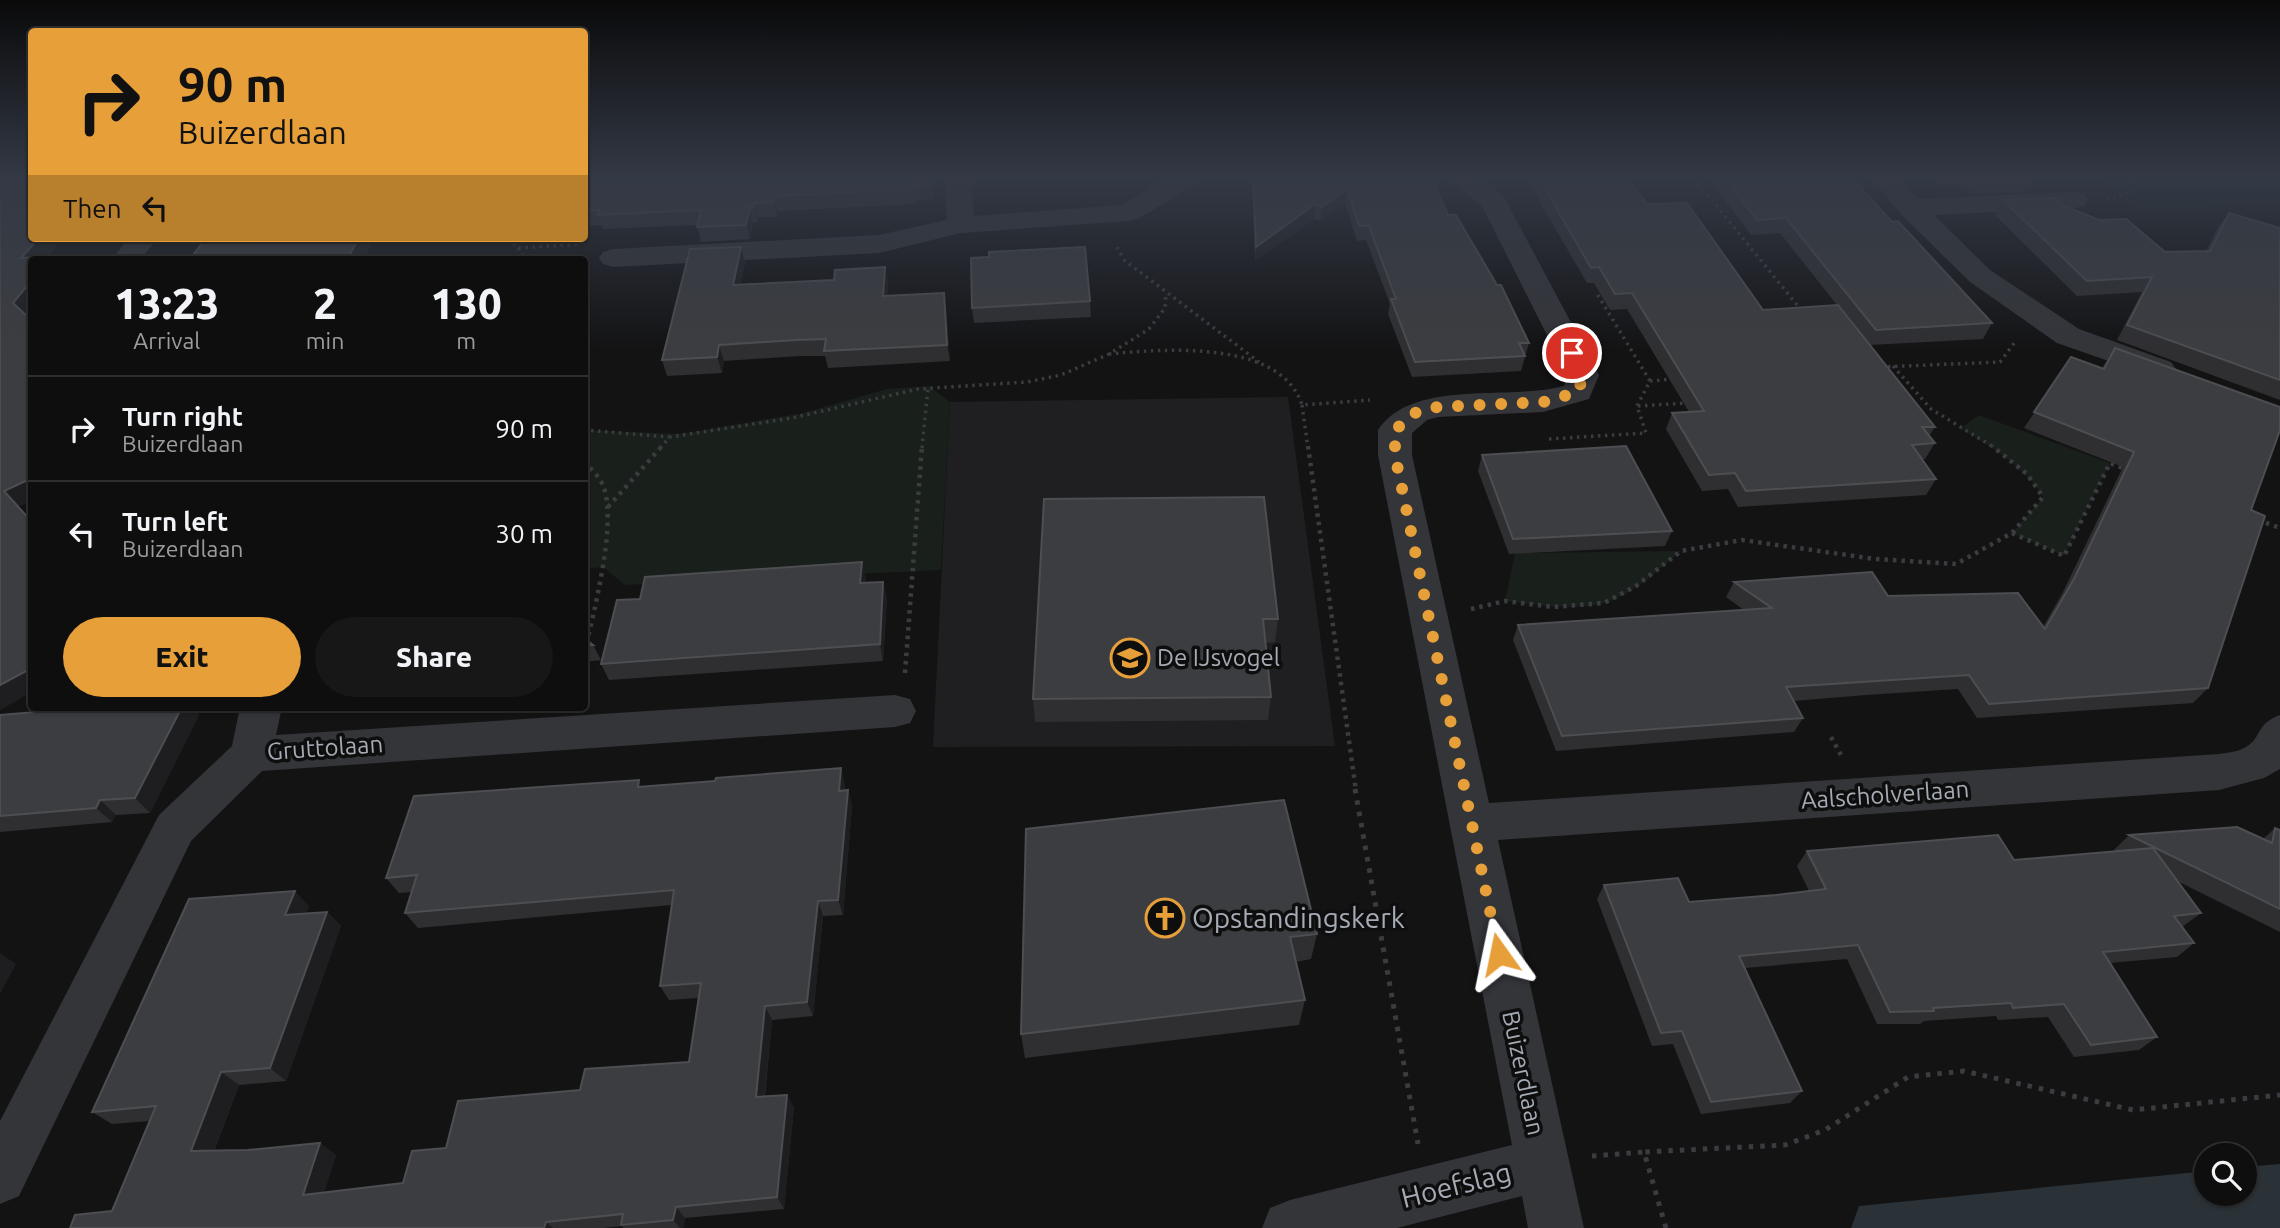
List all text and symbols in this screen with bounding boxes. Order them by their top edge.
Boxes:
icon: right [63,56,154,147]
text: 90 m [178,56,287,111]
text: Buizerdlaan [178,114,347,150]
icon: left [136,189,174,227]
text: Then [63,194,122,223]
text: 13:23 [114,280,219,327]
text: 2 [313,280,337,327]
text: 130 [431,280,502,327]
pin [1542,323,1602,383]
text: Arrival [133,328,200,353]
text: min [306,328,344,353]
text: m [456,328,476,353]
icon: arrive [1553,334,1591,372]
text: Turn right [122,402,243,431]
icon: right [63,410,101,448]
text: 90 m [495,414,553,443]
text: Buizerdlaan [122,431,243,456]
text: Turn left [122,507,228,536]
icon: left [63,515,101,553]
text: 30 m [495,519,553,548]
text: Buizerdlaan [122,536,243,561]
button: Exit [63,617,301,697]
button: Share [315,617,553,697]
school or university icon: De IJsvogel [1109,637,1151,679]
place label: De IJsvogel [1157,644,1280,671]
street label: Gruttolaan [266,730,384,765]
street label: Aalscholverlaan [1800,775,1970,814]
church icon: Opstandingskerk [1144,897,1186,939]
place label: Opstandingskerk [1192,902,1405,933]
position arrow [1462,917,1536,991]
street label: Buizerdlaan [1497,1008,1550,1138]
map controls [2194,1143,2257,1206]
button: search [2194,1143,2257,1206]
street label: Hoefslag [1398,1156,1514,1213]

